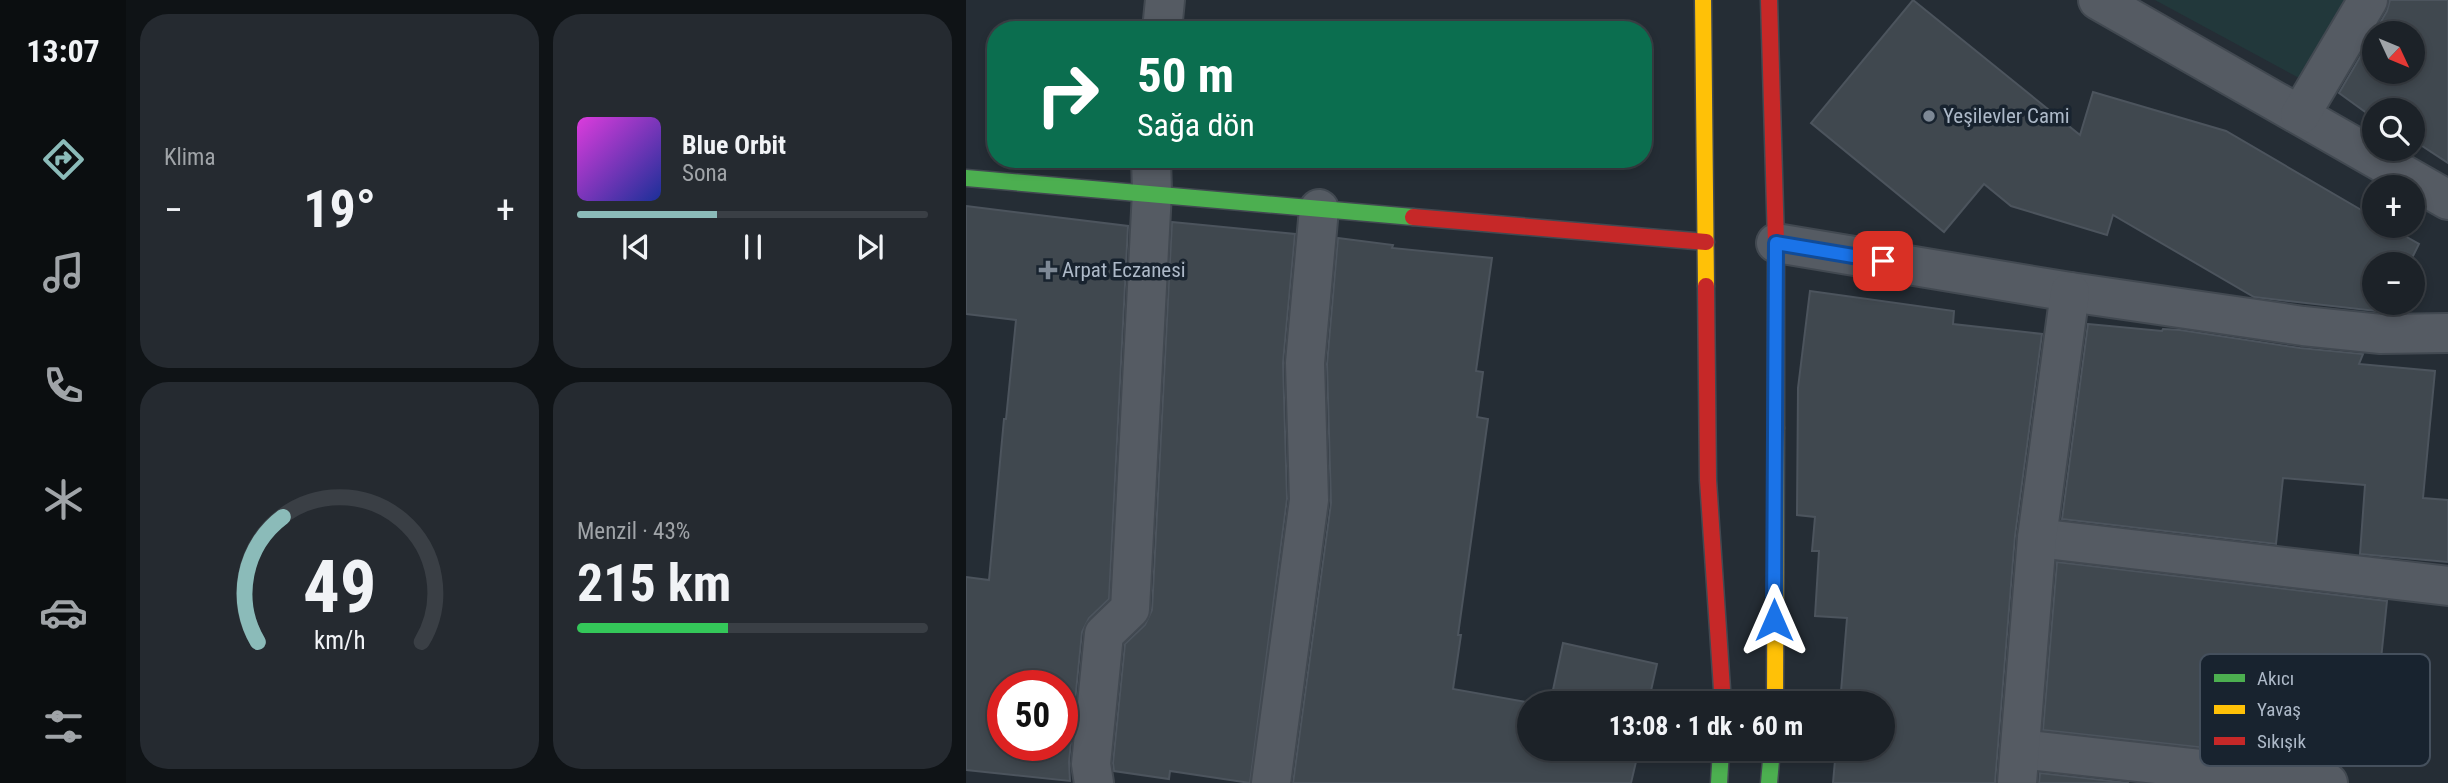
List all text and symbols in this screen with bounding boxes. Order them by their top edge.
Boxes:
north arrow [2362,21,2426,84]
map controls [2362,21,2425,315]
text: 13:07 [26,32,100,70]
text: 50 m [1137,47,1234,104]
icon: right [1022,49,1113,140]
button: search [2362,98,2425,161]
place label: Yeşilevler Cami [1943,104,2070,128]
text: Sağa dön [1137,106,1255,144]
marker: Yeşilevler Cami [1921,108,1937,124]
text: Blue Orbit [682,130,786,160]
icon: directions [39,135,88,184]
text: Klima [164,144,215,171]
text: Sona [682,160,728,187]
button: + [2362,175,2425,238]
text: 19° [303,179,376,240]
text: − [164,188,183,232]
text: + [496,188,515,232]
icon: previous [617,228,655,266]
icon: pause [734,228,772,266]
icon: next [851,228,889,266]
pin [1853,231,1913,291]
icon: arrive [1864,242,1902,280]
icon: music [39,248,88,297]
button: − [2362,252,2425,315]
place label: Arpat Eczanesi [1062,258,1186,282]
marker: Arpat Eczanesi [1040,262,1056,278]
icon: phone [39,361,88,410]
icon: climate [39,475,88,524]
text: Menzil · 43% [577,518,690,545]
text: 49 [303,544,376,630]
text: 215 km [577,553,731,614]
position arrow [1737,583,1811,657]
icon: car [39,588,88,637]
text: km/h [314,625,365,654]
legend [2200,654,2430,766]
text: Akıcı [2257,667,2294,690]
speed limit sign: 50 [987,670,1078,761]
text: Yavaş [2257,698,2301,721]
icon: filters [39,702,88,751]
text: 13:08 · 1 dk · 60 m [1609,711,1803,741]
text: Sıkışık [2257,730,2306,753]

